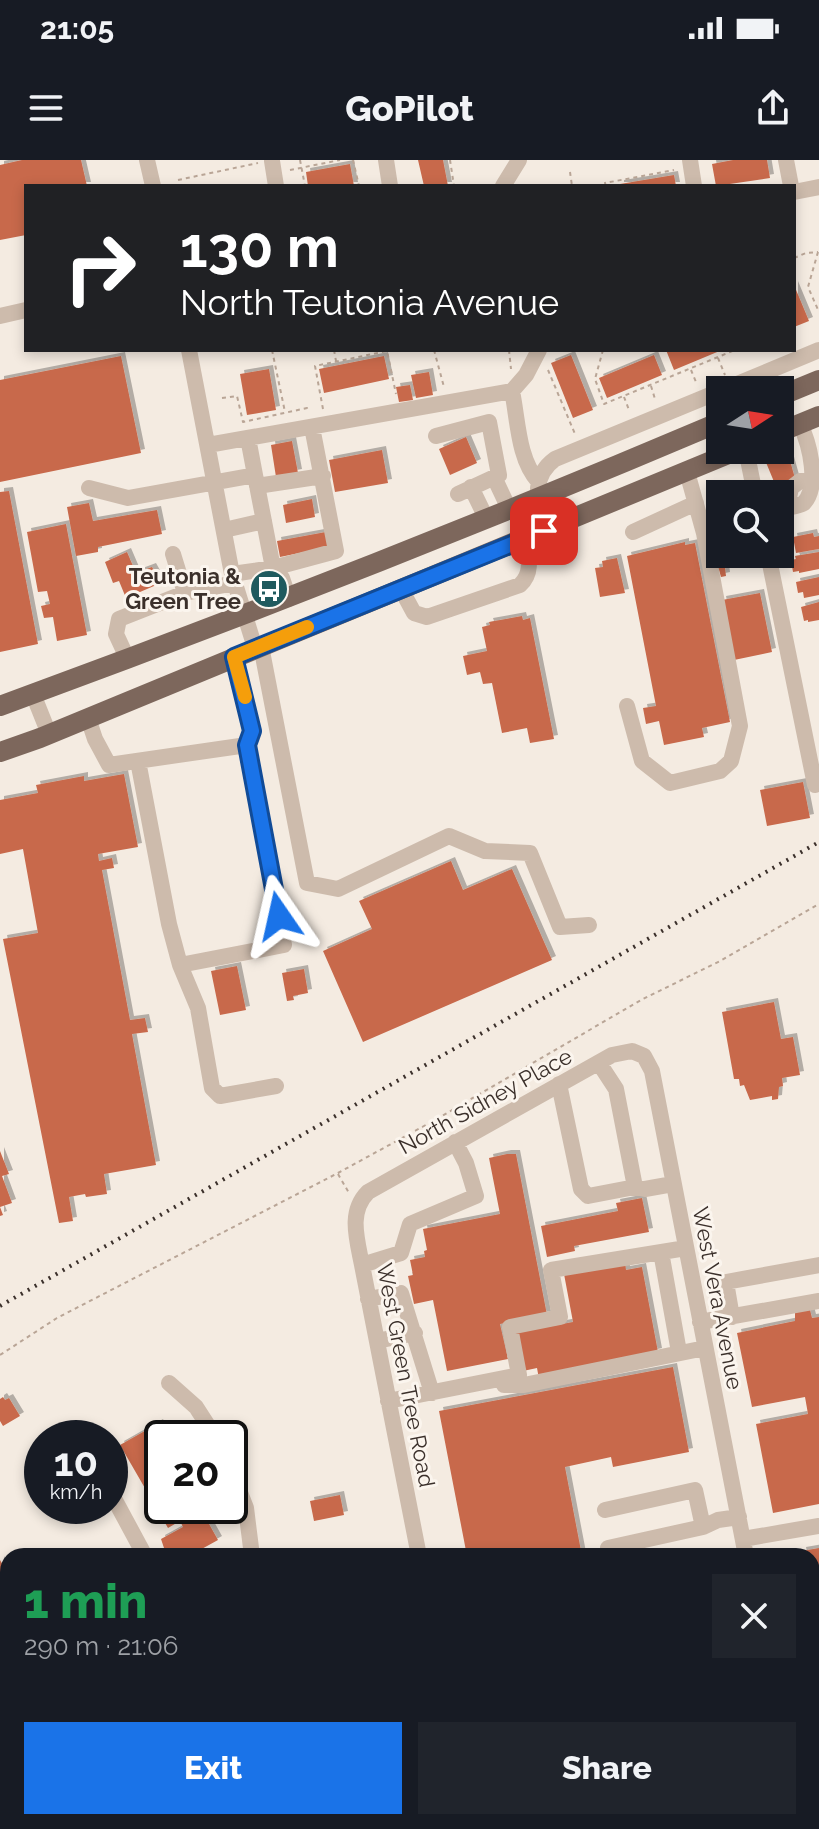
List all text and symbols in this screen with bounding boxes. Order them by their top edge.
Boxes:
text: 21:05 [40,11,114,46]
icon: menu [24,86,68,130]
icon: share [751,86,795,130]
text: GoPilot [345,87,474,129]
text: 130 m [180,214,339,280]
icon: right [48,216,152,320]
text: North Teutonia Avenue [180,281,559,323]
north arrow [706,376,794,464]
map controls [706,376,794,568]
button: search [706,480,794,568]
pin [510,497,578,565]
icon: arrive [522,509,566,553]
place label: Teutonia & Green Tree [125,563,241,614]
bus stop icon: Teutonia & Green Tree [248,568,290,610]
position arrow [237,874,321,958]
street label: North Sidney Place [394,1043,576,1159]
street label: West Vera Avenue [688,1204,748,1392]
street label: West Green Tree Road [372,1261,440,1489]
speed limit sign: 20 [144,1420,248,1524]
text: 10 [54,1438,98,1485]
text: km/h [50,1480,102,1504]
text: 1 min [24,1573,147,1629]
button: close [712,1574,796,1658]
text: 290 m · 21:06 [24,1631,179,1661]
button: Exit [24,1722,402,1814]
button: Share [418,1722,796,1814]

